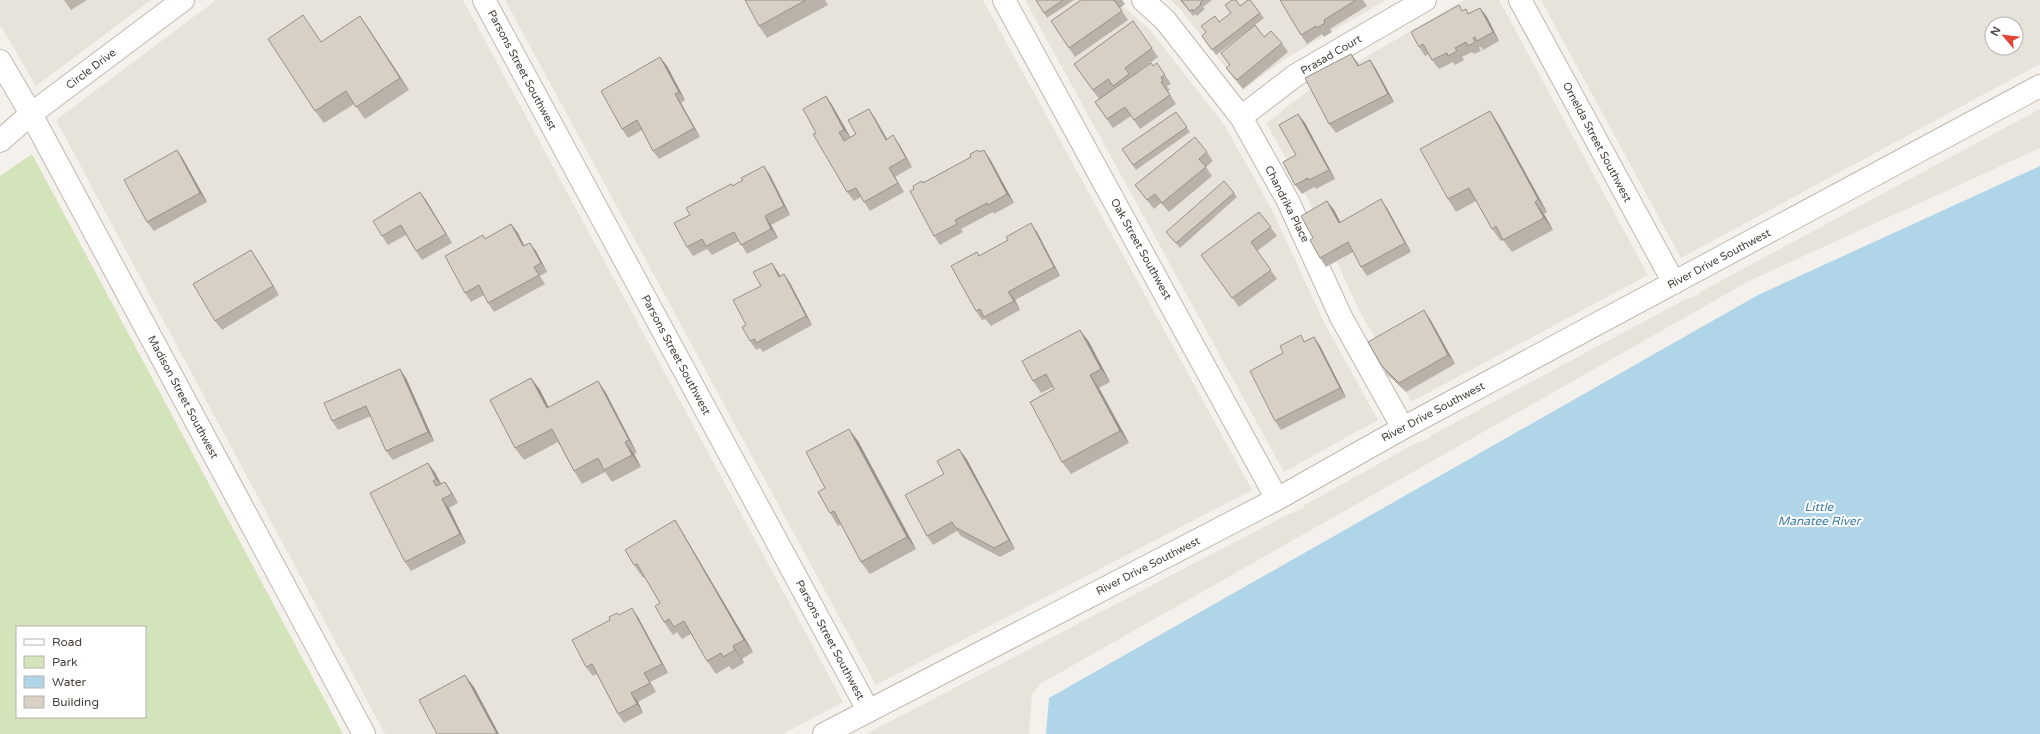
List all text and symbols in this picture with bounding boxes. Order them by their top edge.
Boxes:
street label: Parsons Street Southwest [485,8,559,132]
north arrow [1984,16,2024,56]
text: N [1988,25,2003,38]
street label: Prasad Court [1298,32,1364,78]
street label: Circle Drive [63,46,119,92]
street label: Ornelda Street Southwest [1560,80,1634,204]
street label: Chandrika Place [1262,163,1312,245]
street label: Oak Street Southwest [1108,196,1174,302]
street label: River Drive Southwest [1665,226,1773,292]
street label: Parsons Street Southwest [639,293,713,417]
street label: Madison Street Southwest [145,333,221,461]
street label: River Drive Southwest [1379,379,1487,445]
water label: Little Manatee River [1778,500,1862,528]
street label: River Drive Southwest [1094,534,1202,598]
street label: Parsons Street Southwest [793,578,867,702]
legend [16,626,146,718]
text: Road [52,635,82,649]
text: Park [52,655,78,669]
text: Water [52,675,87,689]
text: Building [52,695,99,709]

